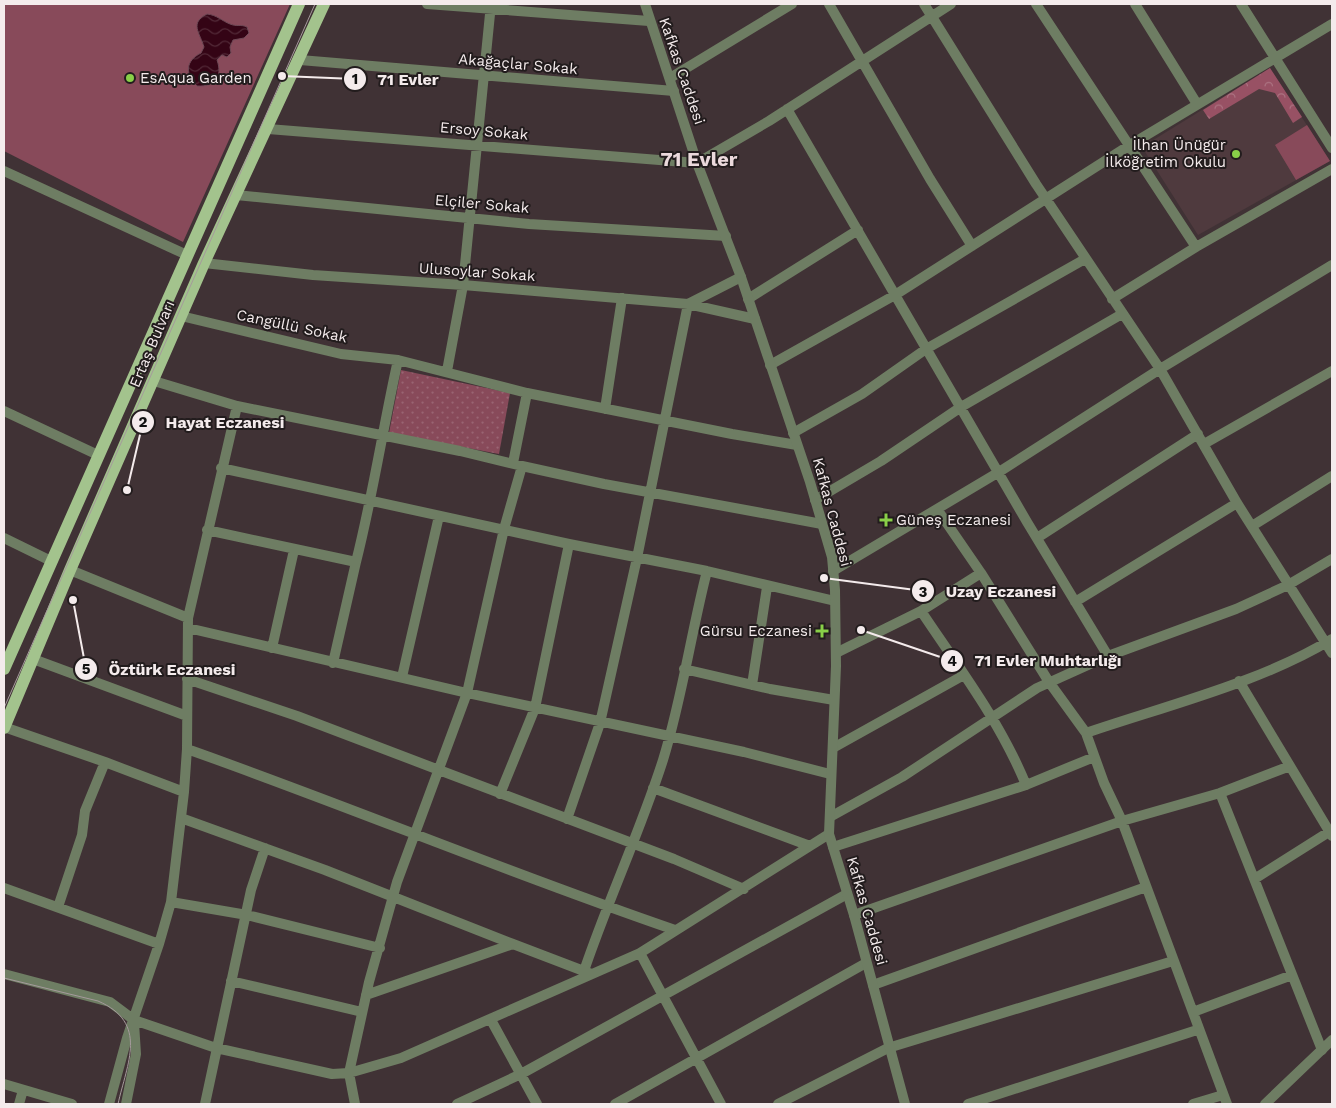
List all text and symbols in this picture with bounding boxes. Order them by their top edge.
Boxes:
street label: Kafkas Caddesi [655,15,709,127]
street label: Akağaçlar Sokak [458,50,579,78]
callout: 71 Evler [343,64,449,95]
place label: EsAqua Garden [140,69,252,87]
text: 1 [352,70,358,88]
text: 71 Evler [377,70,439,89]
marker: EsAqua Garden [124,72,136,84]
street label: Ersoy Sokak [439,118,529,144]
place label: İlhan Ünügür İlköğretim Okulu [1105,136,1226,171]
district label: 71 Evler [661,147,738,171]
marker: İlhan Ünügür İlköğretim Okulu [1230,148,1242,160]
street label: Elçiler Sokak [434,191,530,217]
street label: Ulusoylar Sokak [418,259,536,285]
street label: Ertaş Bulvarı [126,298,178,390]
street label: Cangüllü Sokak [235,305,350,347]
callout: Hayat Eczanesi [130,406,294,437]
text: 2 [139,413,148,431]
text: Hayat Eczanesi [166,413,284,432]
street label: Kafkas Caddesi [809,456,855,568]
place label: Güneş Eczanesi [896,511,1011,529]
marker: Güneş Eczanesi [880,514,892,526]
callout: Uzay Eczanesi [911,576,1067,607]
text: Uzay Eczanesi [946,582,1056,601]
text: 3 [919,583,928,601]
place label: Gürsu Eczanesi [700,622,812,640]
marker: Gürsu Eczanesi [816,625,828,637]
callout: 71 Evler Muhtarlığı [939,645,1131,676]
text: 71 Evler Muhtarlığı [975,651,1121,670]
text: 4 [947,652,957,670]
callout: Öztürk Eczanesi [73,653,246,684]
text: 5 [82,660,91,678]
text: Öztürk Eczanesi [108,660,236,679]
street label: Kafkas Caddesi [843,855,891,967]

